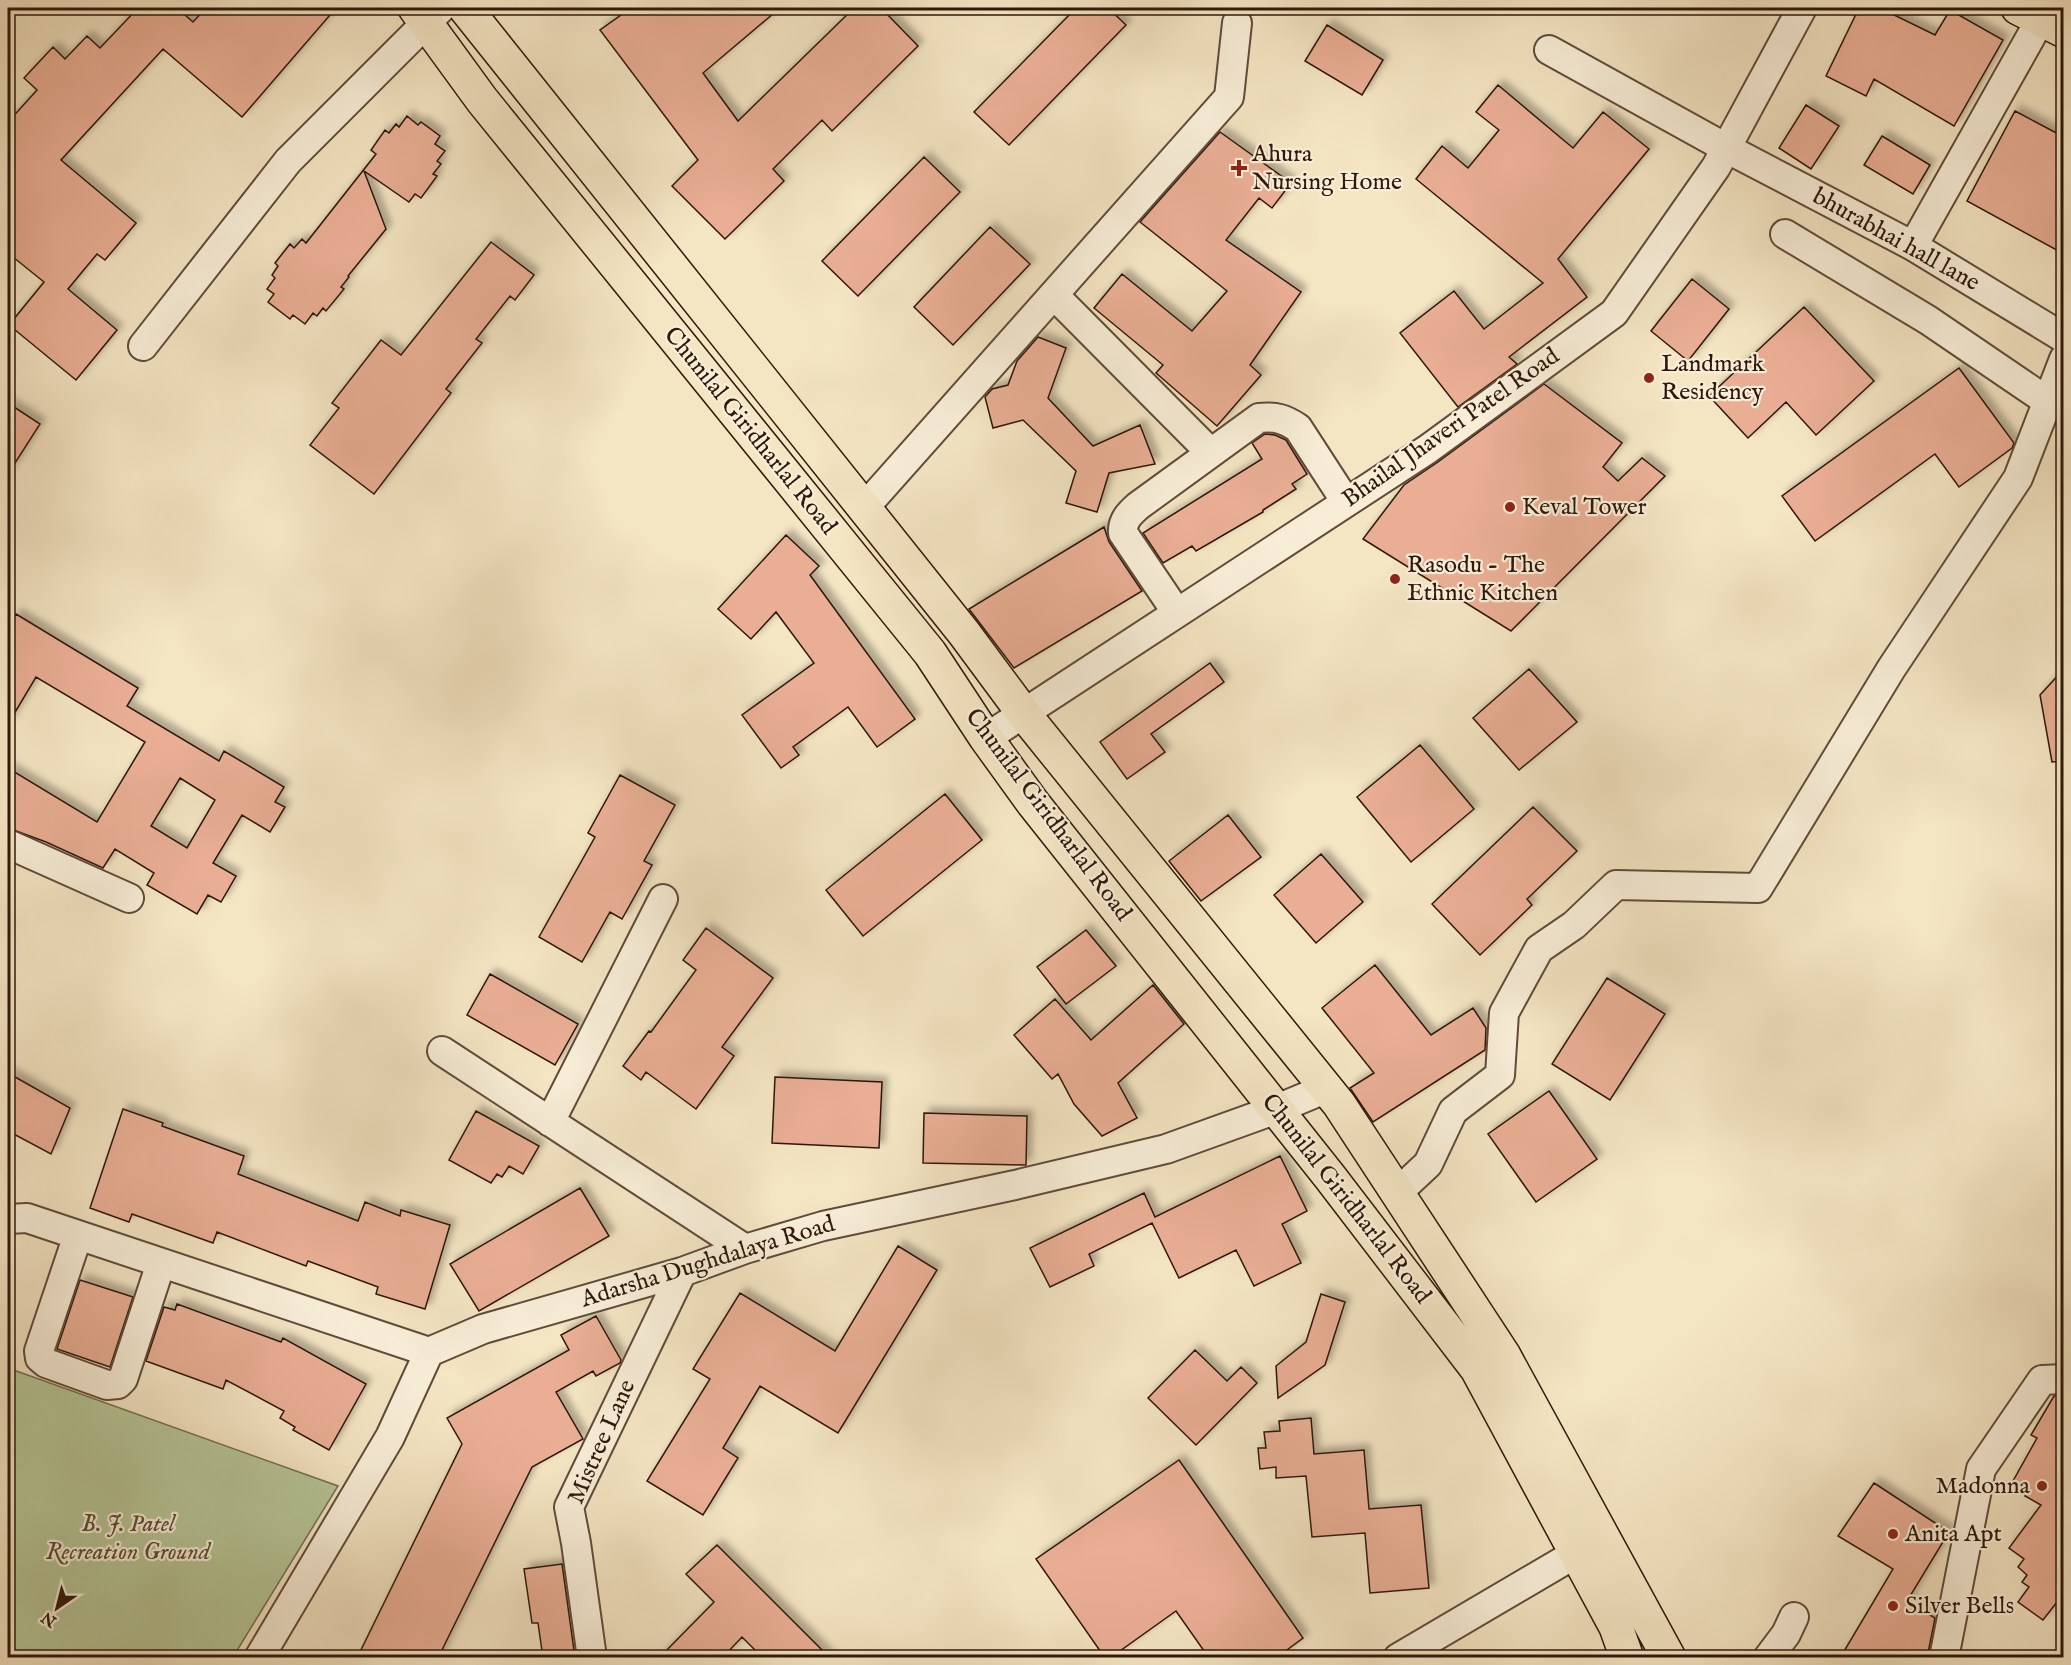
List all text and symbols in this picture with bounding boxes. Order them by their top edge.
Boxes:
place label: Ahura Nursing Home [1251,139,1402,198]
marker: Ahura Nursing Home [1230,159,1248,177]
street label: bhurabhai hall lane [1807,181,1985,299]
street label: Chunilal Giridharlal Road [657,321,844,541]
street label: Bhailal Jhaveri Patel Road [1336,341,1566,515]
place label: Landmark Residency [1661,349,1765,408]
marker: Landmark Residency [1642,371,1656,385]
place label: Keval Tower [1522,492,1647,523]
marker: Keval Tower [1503,500,1517,514]
place label: Rasodu - The Ethnic Kitchen [1407,550,1558,609]
marker: Rasodu - The Ethnic Kitchen [1388,572,1402,586]
street label: Chunilal Giridharlal Road [958,702,1138,928]
street label: Chunilal Giridharlal Road [1254,1088,1438,1311]
street label: Adarsha Dughdalaya Road [576,1209,839,1316]
street label: Mistree Lane [561,1375,643,1509]
place label: Madonna [1935,1471,2031,1502]
marker: Madonna [2035,1479,2049,1493]
park label: B. J. Patel Recreation Ground [46,1509,212,1568]
place label: Anita Apt [1904,1519,2002,1550]
marker: Anita Apt [1886,1527,1900,1541]
north arrow [27,1578,87,1638]
place label: Silver Bells [1905,1591,2014,1622]
marker: Silver Bells [1886,1599,1900,1613]
text: N [38,1606,62,1631]

